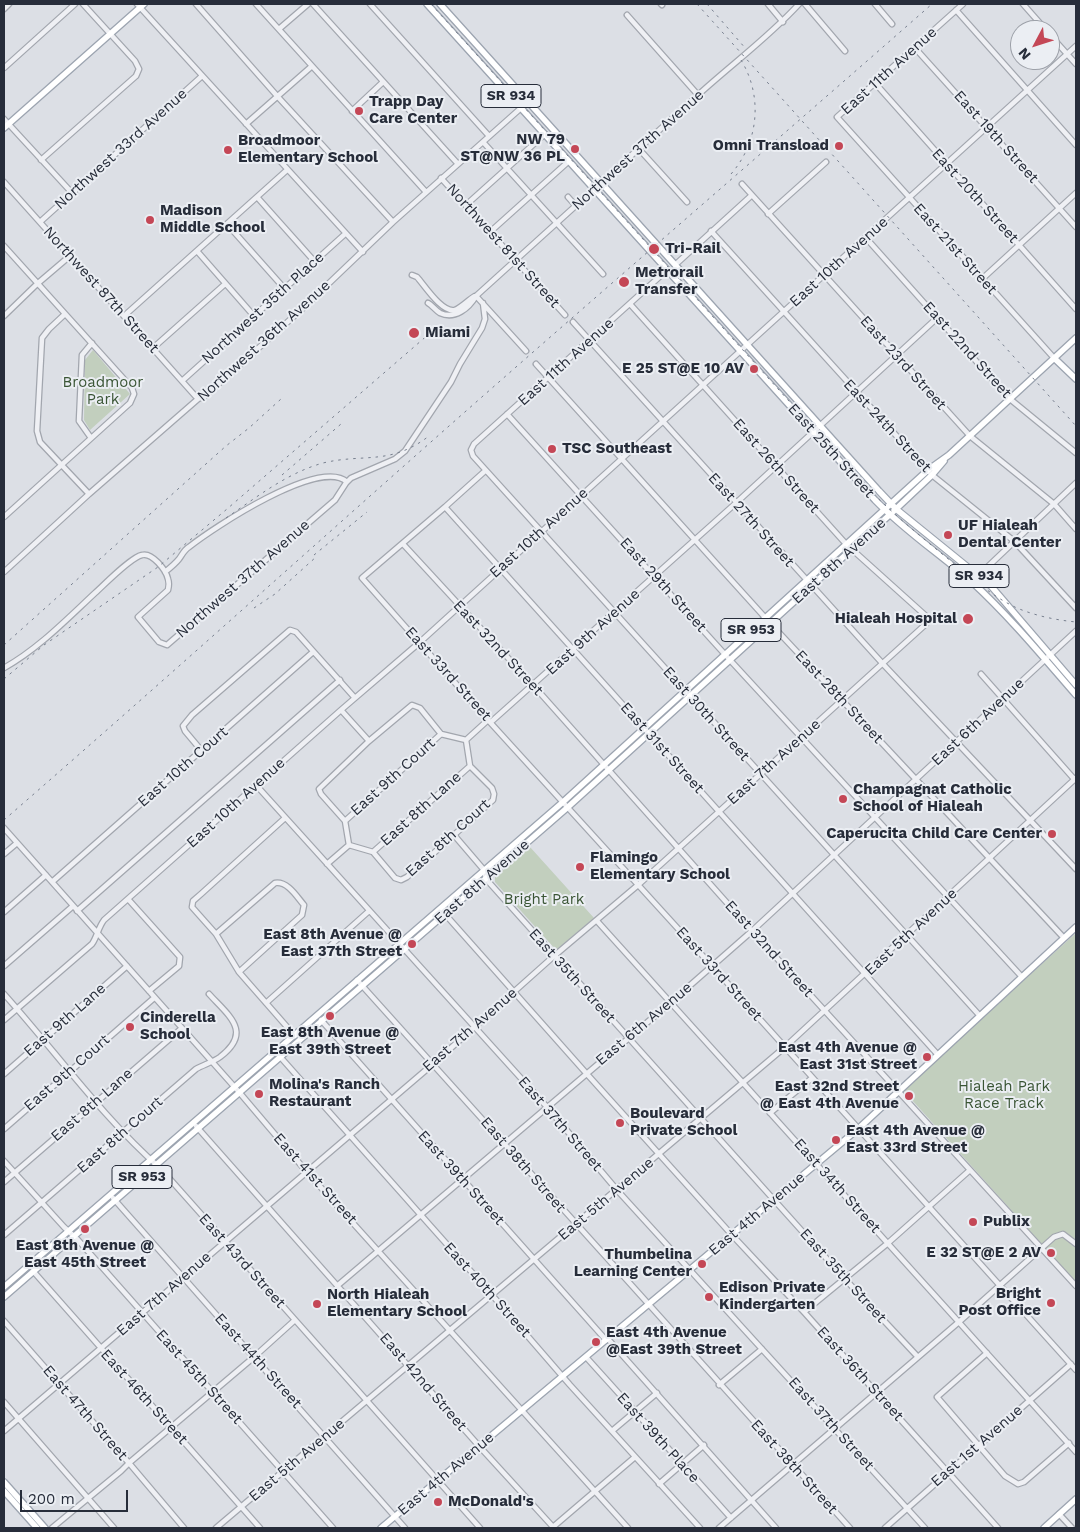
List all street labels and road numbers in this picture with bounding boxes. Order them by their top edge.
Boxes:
street label: East 11th Avenue [837,23,941,119]
road number: SR 934 [481,84,541,108]
street label: Northwest 33rd Avenue [51,85,191,213]
street label: Northwest 37th Avenue [568,86,708,214]
street label: East 19th Street [950,87,1042,187]
street label: East 20th Street [928,145,1022,247]
street label: Northwest 81st Street [443,180,563,312]
street label: East 21st Street [909,200,1001,298]
street label: East 10th Avenue [786,213,892,311]
street label: Northwest 87th Street [39,223,163,357]
street label: Northwest 35th Place [198,248,328,368]
street label: Northwest 36th Avenue [194,276,334,406]
street label: East 22nd Street [919,298,1015,402]
street label: East 23rd Street [856,312,950,414]
street label: East 11th Avenue [514,314,618,410]
street label: East 24th Street [839,376,935,476]
street label: East 25th Street [784,400,878,502]
street label: East 26th Street [729,415,823,517]
street label: East 27th Street [704,469,798,571]
street label: East 10th Avenue [486,484,592,582]
street label: East 8th Avenue [788,514,890,608]
street label: Northwest 37th Avenue [172,516,314,642]
street label: East 29th Street [616,534,710,636]
road number: SR 934 [949,564,1009,588]
street label: East 9th Avenue [542,585,644,679]
street label: East 32nd Street [449,597,547,699]
road number: SR 953 [721,618,781,642]
street label: East 33rd Street [401,623,495,725]
street label: East 28th Street [791,647,887,747]
street label: East 30th Street [659,663,753,765]
street label: East 6th Avenue [928,674,1028,770]
street label: East 31st Street [616,699,708,797]
street label: East 7th Avenue [724,715,824,809]
street label: East 10th Court [134,723,232,811]
street label: East 9th Court [347,734,439,820]
street label: East 10th Avenue [183,754,289,852]
street label: East 8th Lane [377,768,465,850]
street label: East 8th Court [402,795,494,881]
street label: East 8th Avenue [431,836,533,928]
street label: East 5th Avenue [861,885,961,979]
street label: East 32nd Street [721,897,817,1001]
street label: East 33rd Street [672,923,766,1025]
street label: East 35th Street [525,925,619,1027]
street label: East 6th Avenue [592,978,696,1070]
street label: East 9th Lane [20,980,110,1060]
street label: East 7th Avenue [419,984,521,1076]
street label: East 9th Court [20,1031,114,1115]
street label: East 8th Lane [47,1065,137,1145]
street label: East 37th Street [514,1073,606,1175]
street label: East 8th Court [73,1093,167,1177]
street label: East 38th Street [476,1113,570,1217]
street label: East 39th Street [414,1127,508,1229]
street label: East 41st Street [269,1130,361,1228]
street label: East 34th Street [790,1135,884,1237]
street label: East 5th Avenue [554,1154,658,1244]
road number: SR 953 [112,1166,172,1188]
street label: East 4th Avenue [705,1168,809,1260]
street label: East 43rd Street [195,1210,289,1312]
street label: East 35th Street [796,1225,890,1327]
street label: East 40th Street [440,1239,534,1341]
street label: East 7th Avenue [113,1248,215,1340]
street label: East 44th Street [211,1310,305,1412]
street label: East 36th Street [813,1323,907,1425]
street label: East 45th Street [152,1326,246,1428]
street label: East 42nd Street [375,1329,471,1435]
street label: East 46th Street [97,1346,191,1448]
street label: East 47th Street [39,1362,131,1464]
street label: East 37th Street [784,1373,878,1475]
street label: East 39th Place [613,1389,703,1487]
street label: East 1st Avenue [927,1401,1027,1491]
street label: East 5th Avenue [245,1415,349,1505]
street label: East 38th Street [747,1416,841,1518]
street label: East 4th Avenue [394,1428,498,1520]

